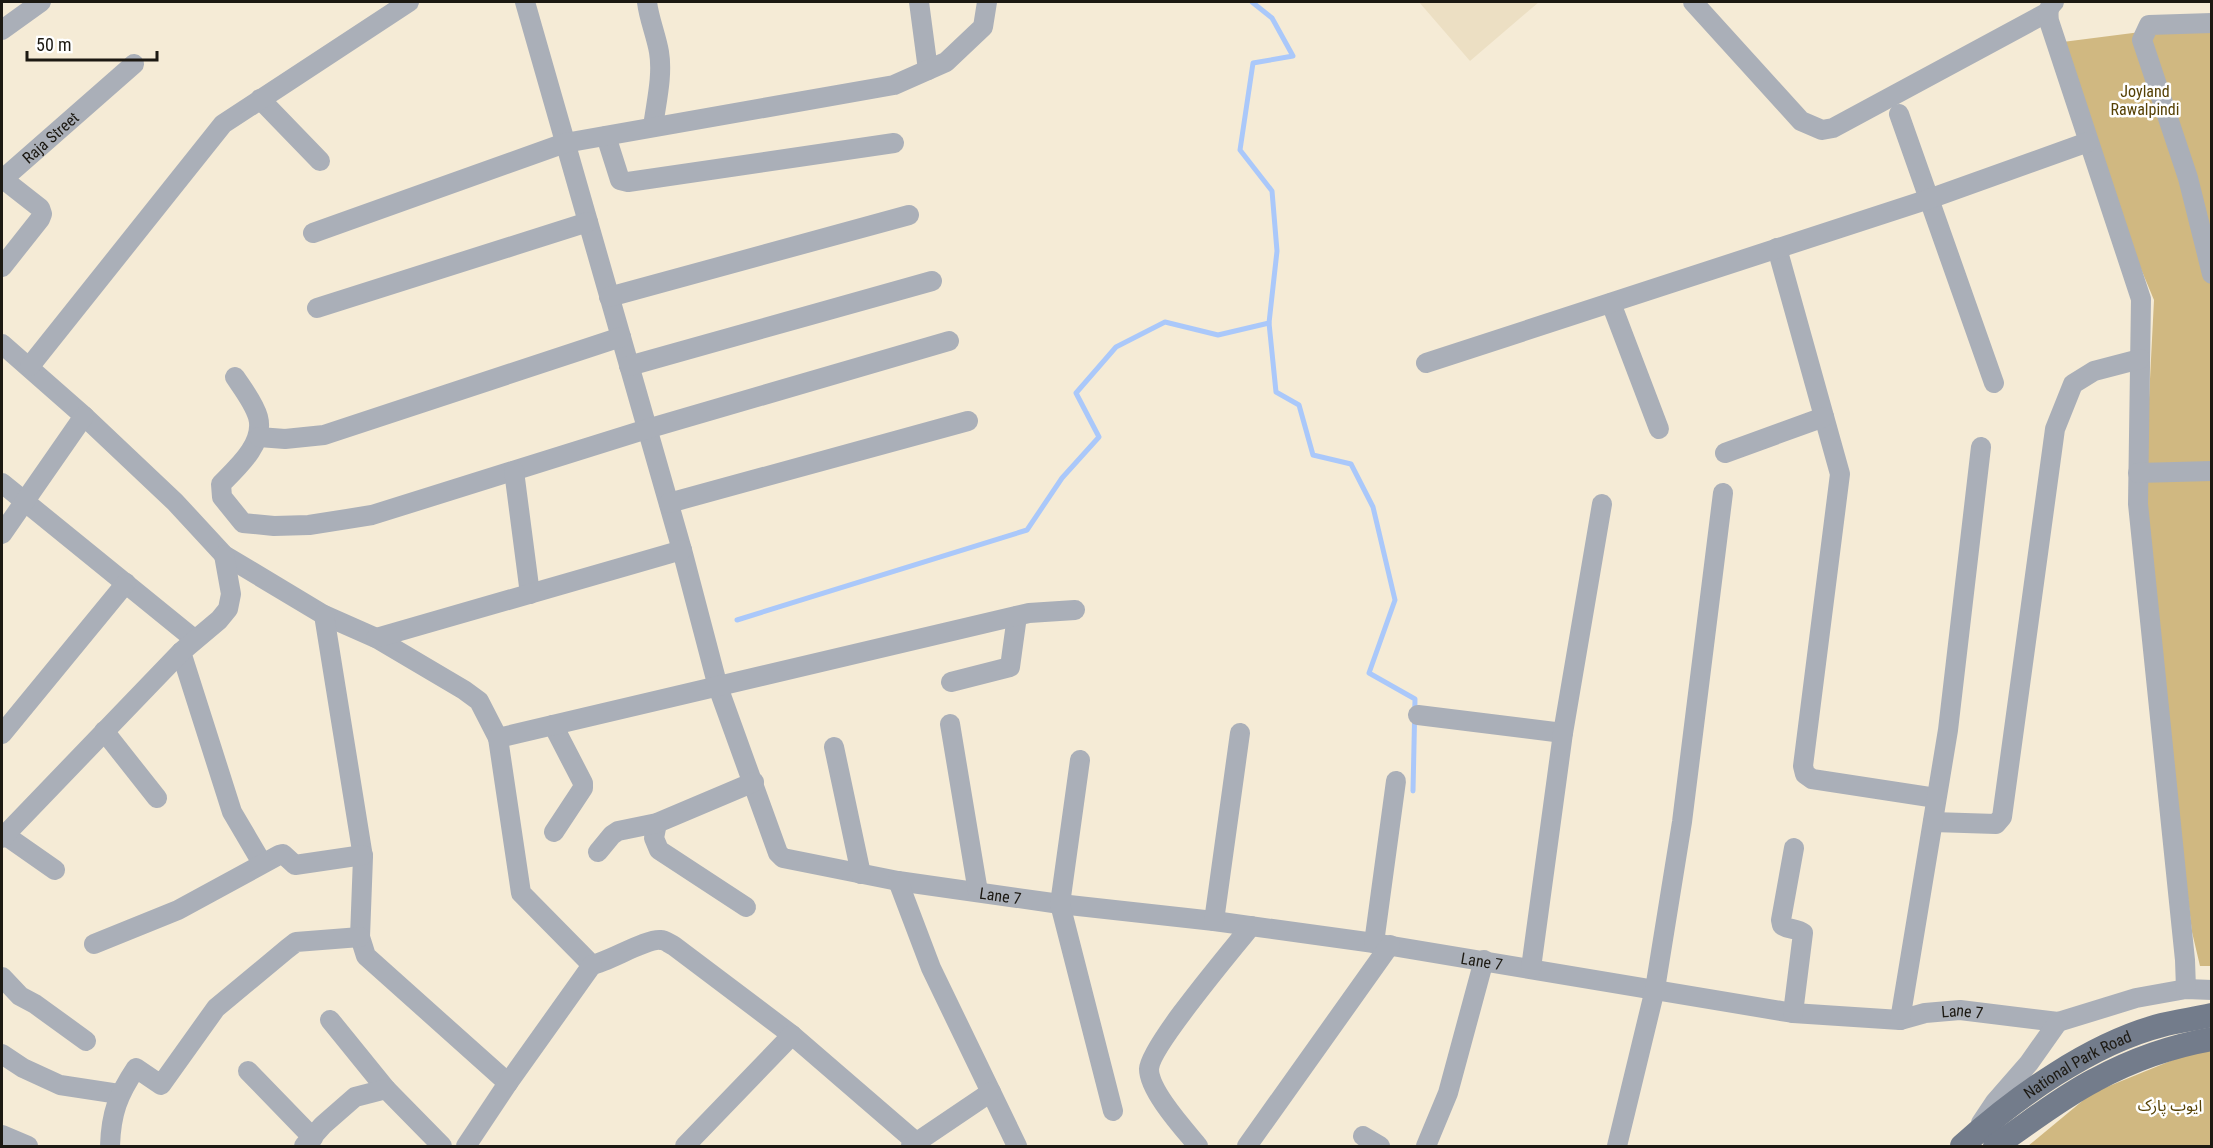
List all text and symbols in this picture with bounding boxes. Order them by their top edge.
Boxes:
scale bar [27,24,158,62]
text: 50 m [36,34,71,55]
park label: Joyland Rawalpindi [2111,82,2179,119]
street label: Raja Street [18,107,83,167]
street label: Lane 7 [978,883,1023,908]
street label: Lane 7 [1460,948,1504,974]
street label: Lane 7 [1940,1000,1984,1022]
street label: National Park Road [2020,1026,2134,1102]
park label: ایوب پارک [2138,1096,2202,1116]

